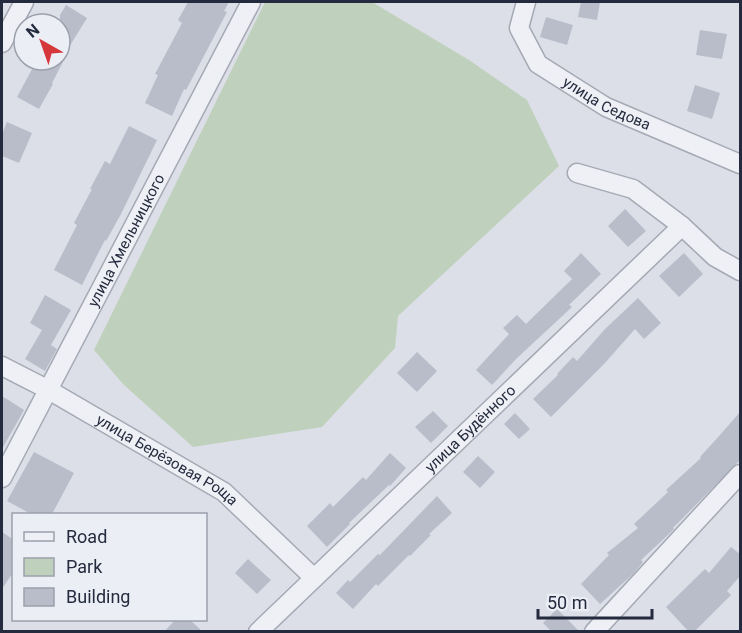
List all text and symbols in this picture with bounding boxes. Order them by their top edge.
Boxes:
north arrow [12,12,72,72]
text: N [22,20,43,42]
street label: улица Седова [559,73,653,134]
street label: улица Хмельницкого [84,171,168,310]
street label: улица Будённого [421,381,519,476]
street label: улица Берёзовая Роща [93,411,242,509]
legend [12,513,207,621]
text: Road [66,526,107,547]
text: Park [66,556,103,577]
scale bar [538,582,652,620]
text: Building [66,586,130,607]
text: 50 m [547,592,587,613]

